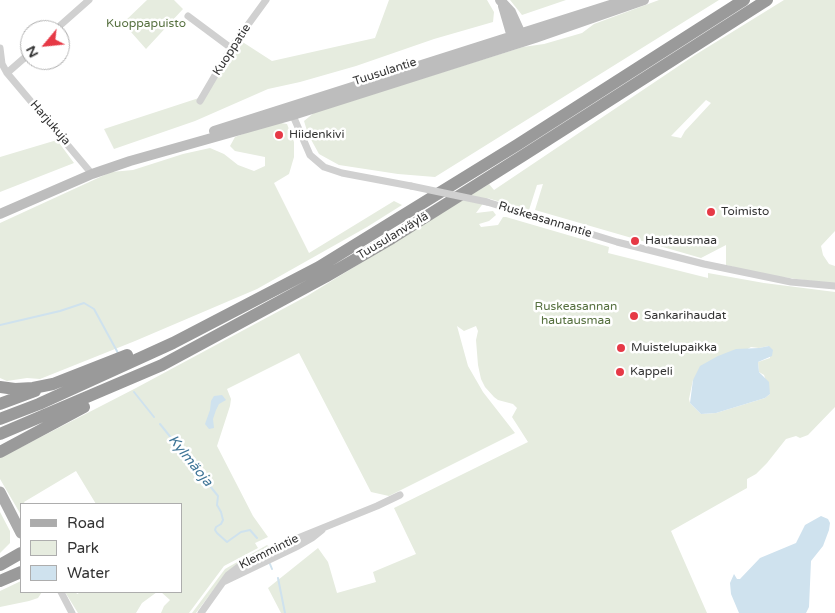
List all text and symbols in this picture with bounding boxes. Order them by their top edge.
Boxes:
park label: Kuoppapuisto [106,17,186,31]
north arrow [20,20,70,70]
street label: Kuoppatie [210,21,254,79]
text: N [22,43,42,61]
street label: Tuusulantie [352,55,418,89]
street label: Harjukuja [27,98,73,148]
place label: Hiidenkivi [289,128,344,142]
marker: Hiidenkivi [273,129,285,141]
street label: Ruskeasannantie [497,199,593,241]
place label: Toimisto [721,205,769,219]
marker: Toimisto [705,206,717,218]
street label: Tuusulanväylä [355,209,431,263]
place label: Hautausmaa [645,234,717,248]
marker: Hautausmaa [629,235,641,247]
park label: Ruskeasannan hautausmaa [535,300,617,328]
place label: Sankarihaudat [644,309,726,323]
marker: Sankarihaudat [628,310,640,322]
place label: Muistelupaikka [631,341,717,355]
marker: Muistelupaikka [615,342,627,354]
place label: Kappeli [630,365,673,379]
marker: Kappeli [614,366,626,378]
water label: Kylmäoja [164,432,216,490]
legend [20,503,182,593]
text: Road [67,514,105,532]
street label: Klemmintie [237,531,301,573]
text: Park [67,539,99,557]
text: Water [67,564,110,582]

